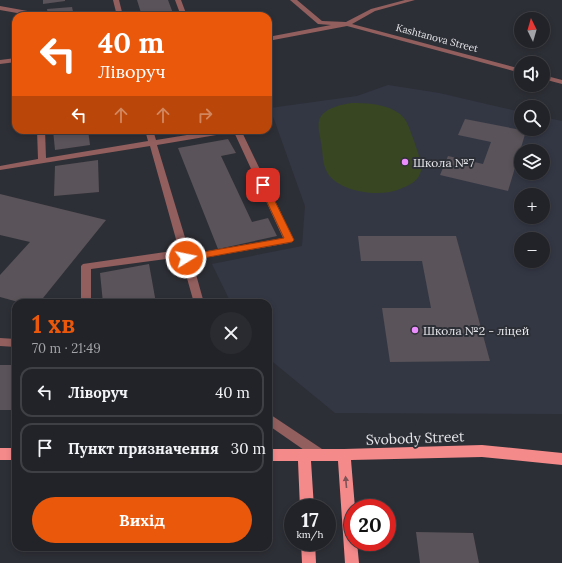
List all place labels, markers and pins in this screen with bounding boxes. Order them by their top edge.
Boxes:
place label: Школа №7 [413,155,475,170]
marker: Школа №7 [400,157,410,167]
pin [246,168,280,202]
place label: Школа №2 - ліцей [423,323,529,338]
marker: Школа №2 - ліцей [410,325,420,335]

